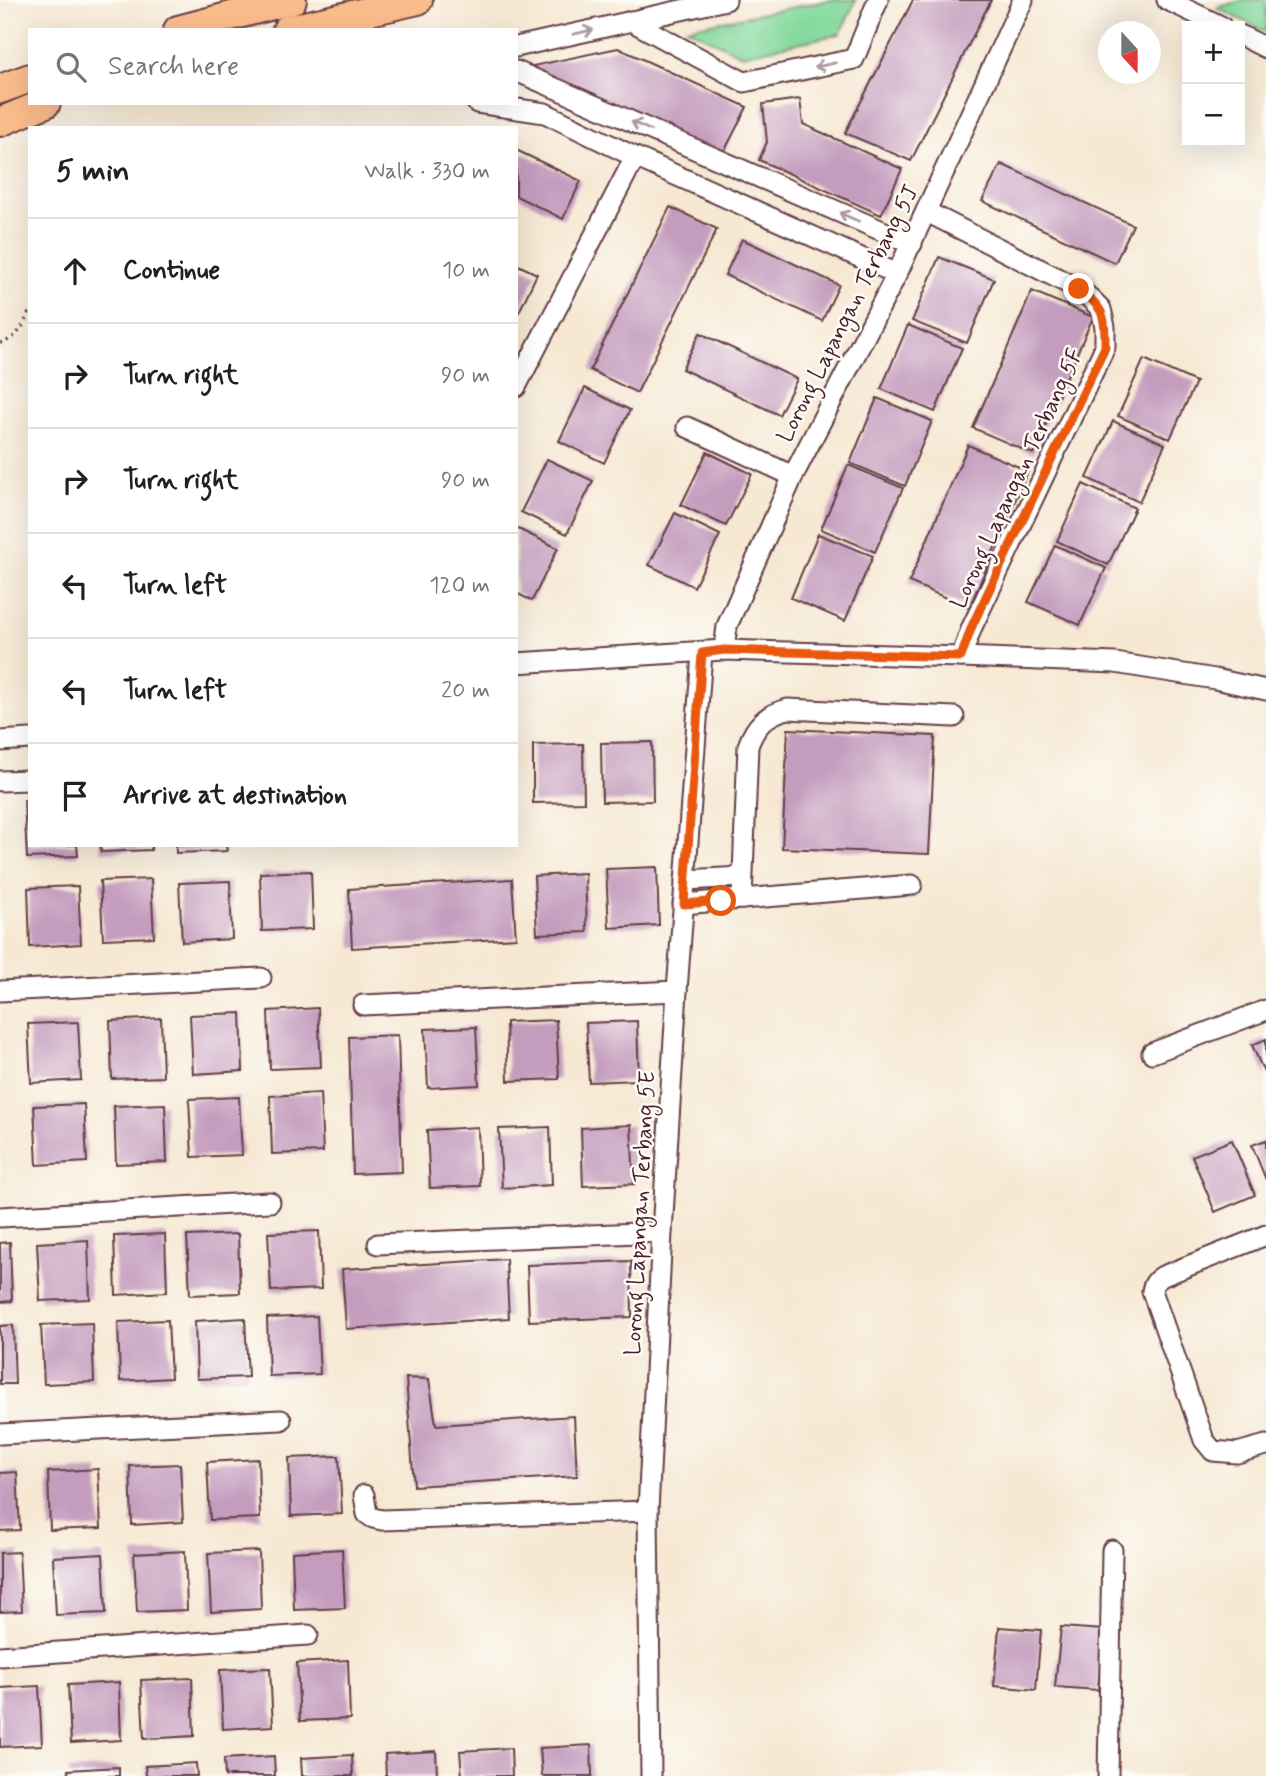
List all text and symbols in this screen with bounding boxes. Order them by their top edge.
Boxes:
north arrow [1098,21,1161,84]
map controls [1182,21,1245,147]
button: + [1182,21,1245,84]
one-way arrow [571,25,594,38]
search box [28,28,518,105]
icon: search [52,48,90,86]
text: Search here [108,50,239,84]
one-way arrow [814,58,837,72]
button: − [1182,84,1245,147]
one-way arrow [630,119,652,132]
text: 5 min [56,152,130,191]
text: Walk · 330 m [364,157,490,187]
street label: Lorong Lapangan Terbang 5J [771,180,929,449]
one-way arrow [839,210,860,223]
icon: ahead [56,252,94,290]
text: Continue [123,254,220,288]
text: 10 m [442,256,490,286]
route end [1063,273,1094,304]
street label: Lorong Lapangan Terbang 5F [944,344,1093,615]
icon: right [56,357,94,395]
text: Turn right [123,359,239,393]
text: 90 m [441,361,490,391]
icon: right [56,462,94,500]
text: Turn right [123,464,239,498]
text: 90 m [441,466,490,496]
icon: left [56,567,94,605]
text: Turn left [123,569,227,603]
text: 120 m [429,571,490,601]
icon: left [56,672,94,710]
text: Turn left [123,674,227,708]
text: 20 m [441,676,490,706]
icon: arrive [56,777,94,815]
text: Arrive at destination [123,779,347,813]
route start [705,885,736,916]
street label: Lorong Lapangan Terbang 5E [619,1070,665,1356]

